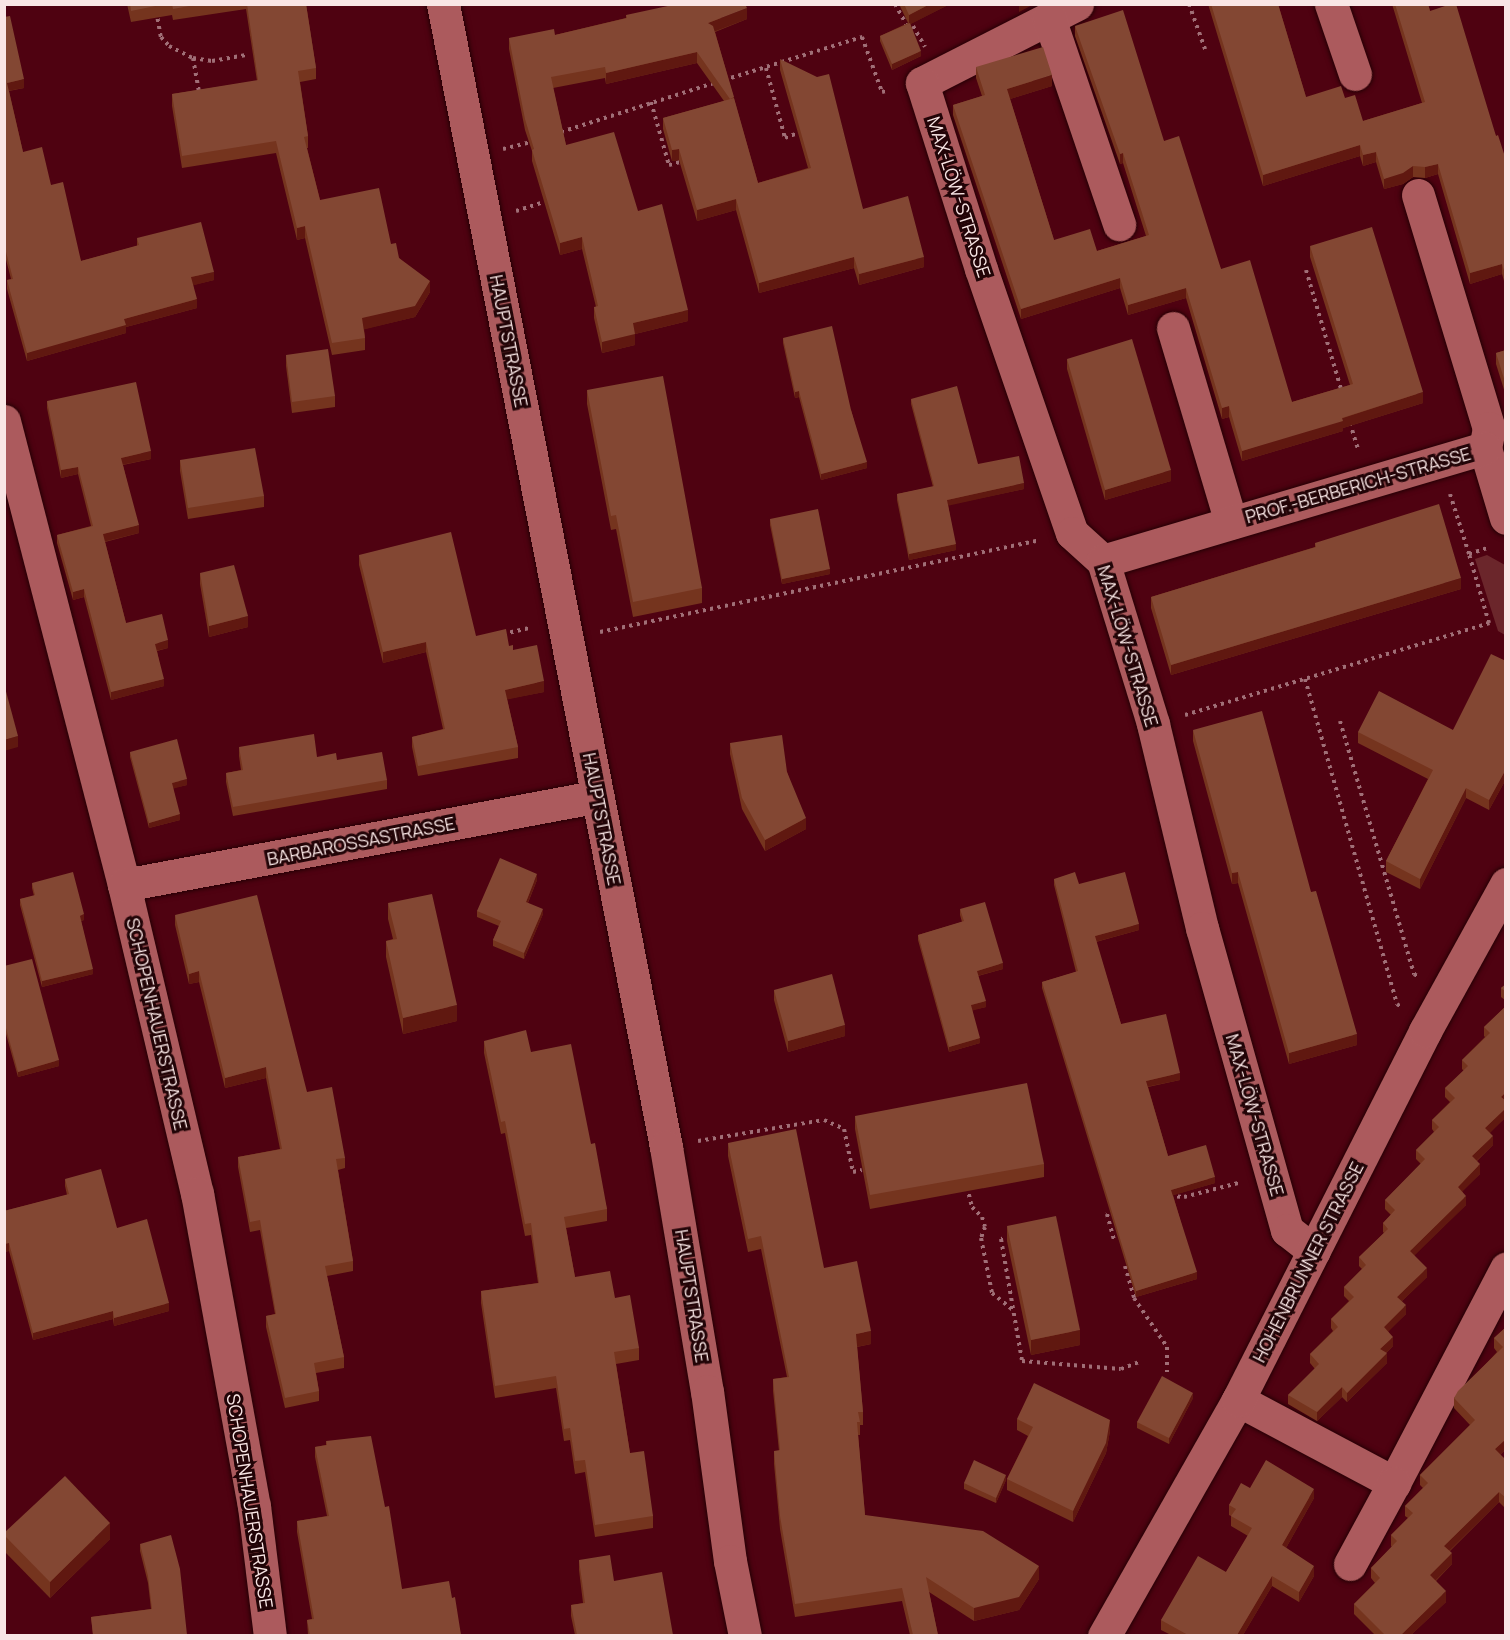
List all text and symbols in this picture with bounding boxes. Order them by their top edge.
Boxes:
street label: MAX-LÖW-STRASSE [923,114,995,280]
street label: HAUPTSTRASSE [486,273,532,409]
street label: PROF.-BERBERICH-STRASSE [1243,442,1473,528]
street label: MAX-LÖW-STRASSE [1093,563,1163,729]
street label: HAUPTSTRASSE [579,751,625,887]
street label: BARBAROSSASTRASSE [265,812,457,870]
street label: SCHOPENHAUERSTRASSE [122,916,192,1132]
street label: MAX-LÖW-STRASSE [1222,1031,1288,1199]
street label: HOHENBRUNNER STRASSE [1248,1158,1368,1366]
street label: HAUPTSTRASSE [671,1228,713,1364]
street label: SCHOPENHAUERSTRASSE [222,1392,278,1610]

